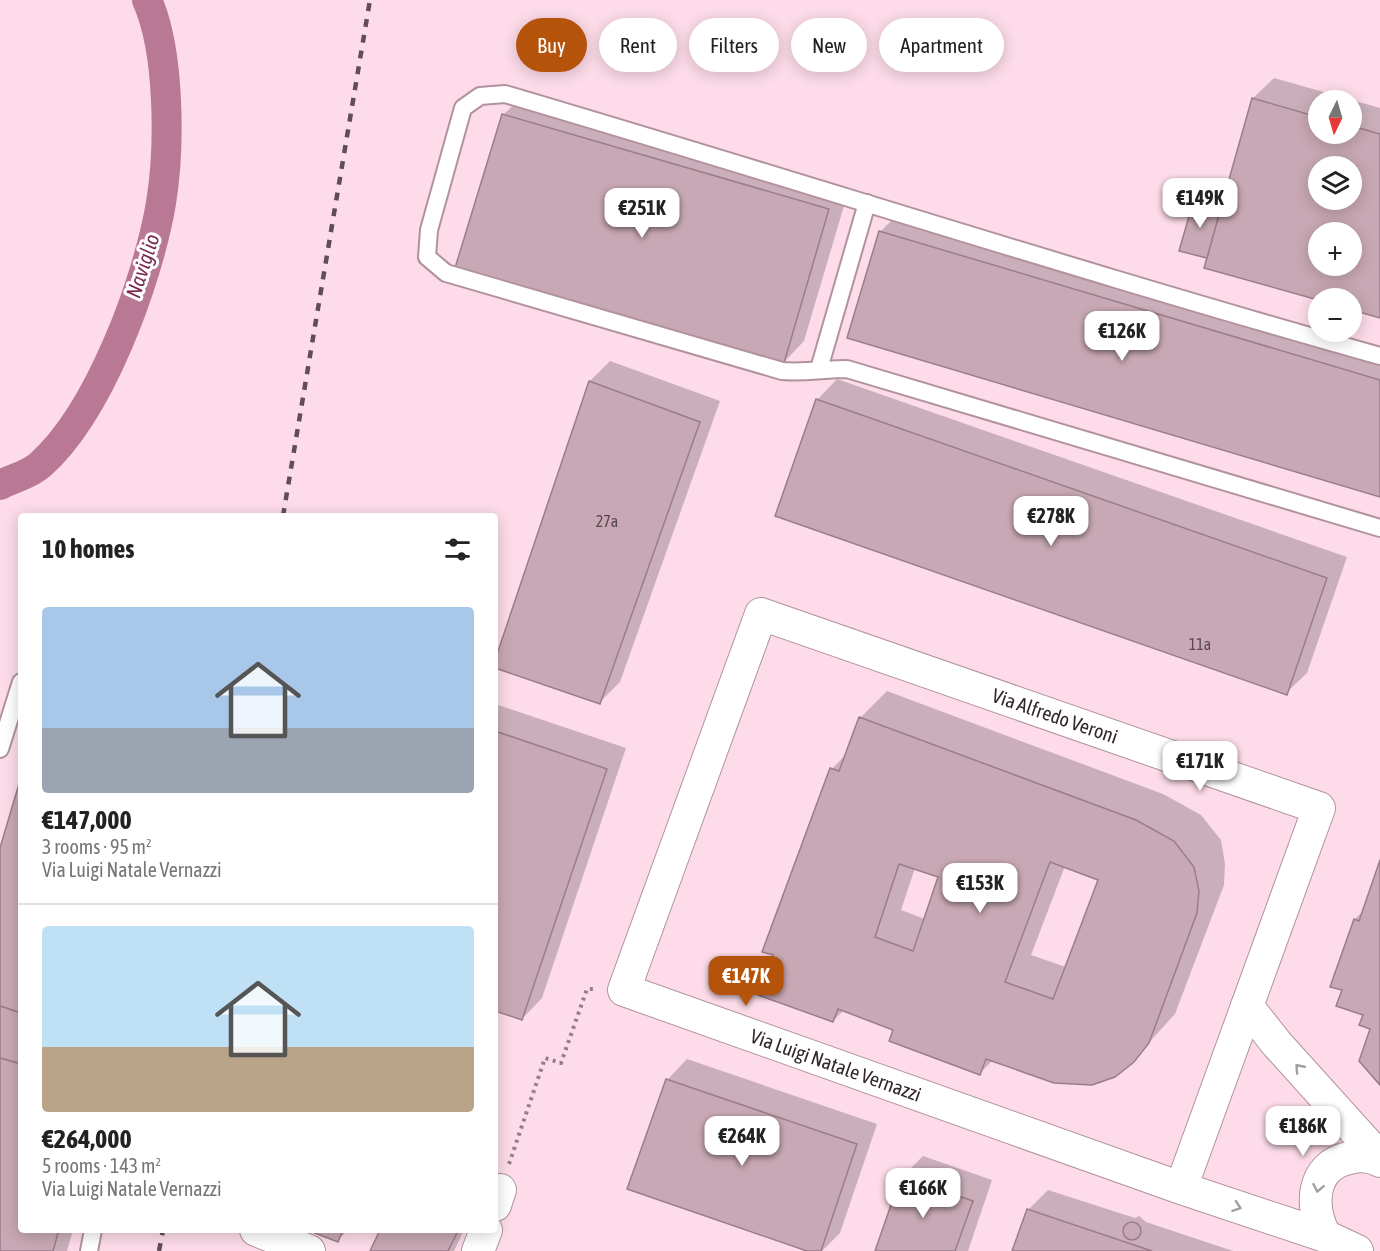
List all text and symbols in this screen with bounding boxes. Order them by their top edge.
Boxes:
chip: Buy [516,18,587,72]
chip: Rent [599,18,677,72]
chip: Filters [689,18,779,72]
chip: New [791,18,867,72]
chip: Apartment [879,18,1004,72]
north arrow [1308,90,1362,144]
map controls [1308,90,1362,342]
button: layers [1308,156,1362,210]
pin: €149K [1158,178,1242,229]
text: €149K [1177,186,1224,209]
pin: €251K [600,188,684,239]
text: €251K [619,196,666,219]
button: + [1308,222,1362,276]
water label: Naviglio [120,231,164,301]
button: − [1308,288,1362,342]
pin: €126K [1080,311,1164,362]
text: €126K [1099,319,1146,342]
pin: €278K [1009,496,1093,547]
text: €278K [1028,504,1075,527]
house number: 27a [596,512,618,530]
icon: filters [441,533,474,566]
text: 10 homes [42,534,135,564]
house number: 11a [1189,635,1211,653]
icon: home [204,646,312,754]
street label: Via Alfredo Veroni [989,683,1121,748]
pin: €171K [1158,741,1242,792]
text: €171K [1177,749,1224,772]
text: €147,000 [42,805,132,835]
text: 3 rooms · 95 m² [42,835,152,858]
text: Via Luigi Natale Vernazzi [42,858,222,881]
pin: €153K [938,863,1022,914]
text: €153K [957,871,1004,894]
pin: €147K [704,956,788,1007]
text: €147K [723,964,770,987]
icon: home [204,965,312,1073]
street label: Via Luigi Natale Vernazzi [747,1024,925,1106]
one-way arrow [1295,1064,1306,1075]
pin: €186K [1261,1106,1345,1157]
text: €186K [1280,1114,1327,1137]
pin: €264K [700,1116,784,1167]
text: €264,000 [42,1124,132,1154]
text: €264K [719,1124,766,1147]
text: 5 rooms · 143 m² [42,1154,161,1177]
pin: €166K [881,1168,965,1219]
text: €166K [900,1176,947,1199]
text: Via Luigi Natale Vernazzi [42,1177,222,1200]
one-way arrow [1312,1182,1325,1192]
one-way arrow [1231,1200,1242,1212]

